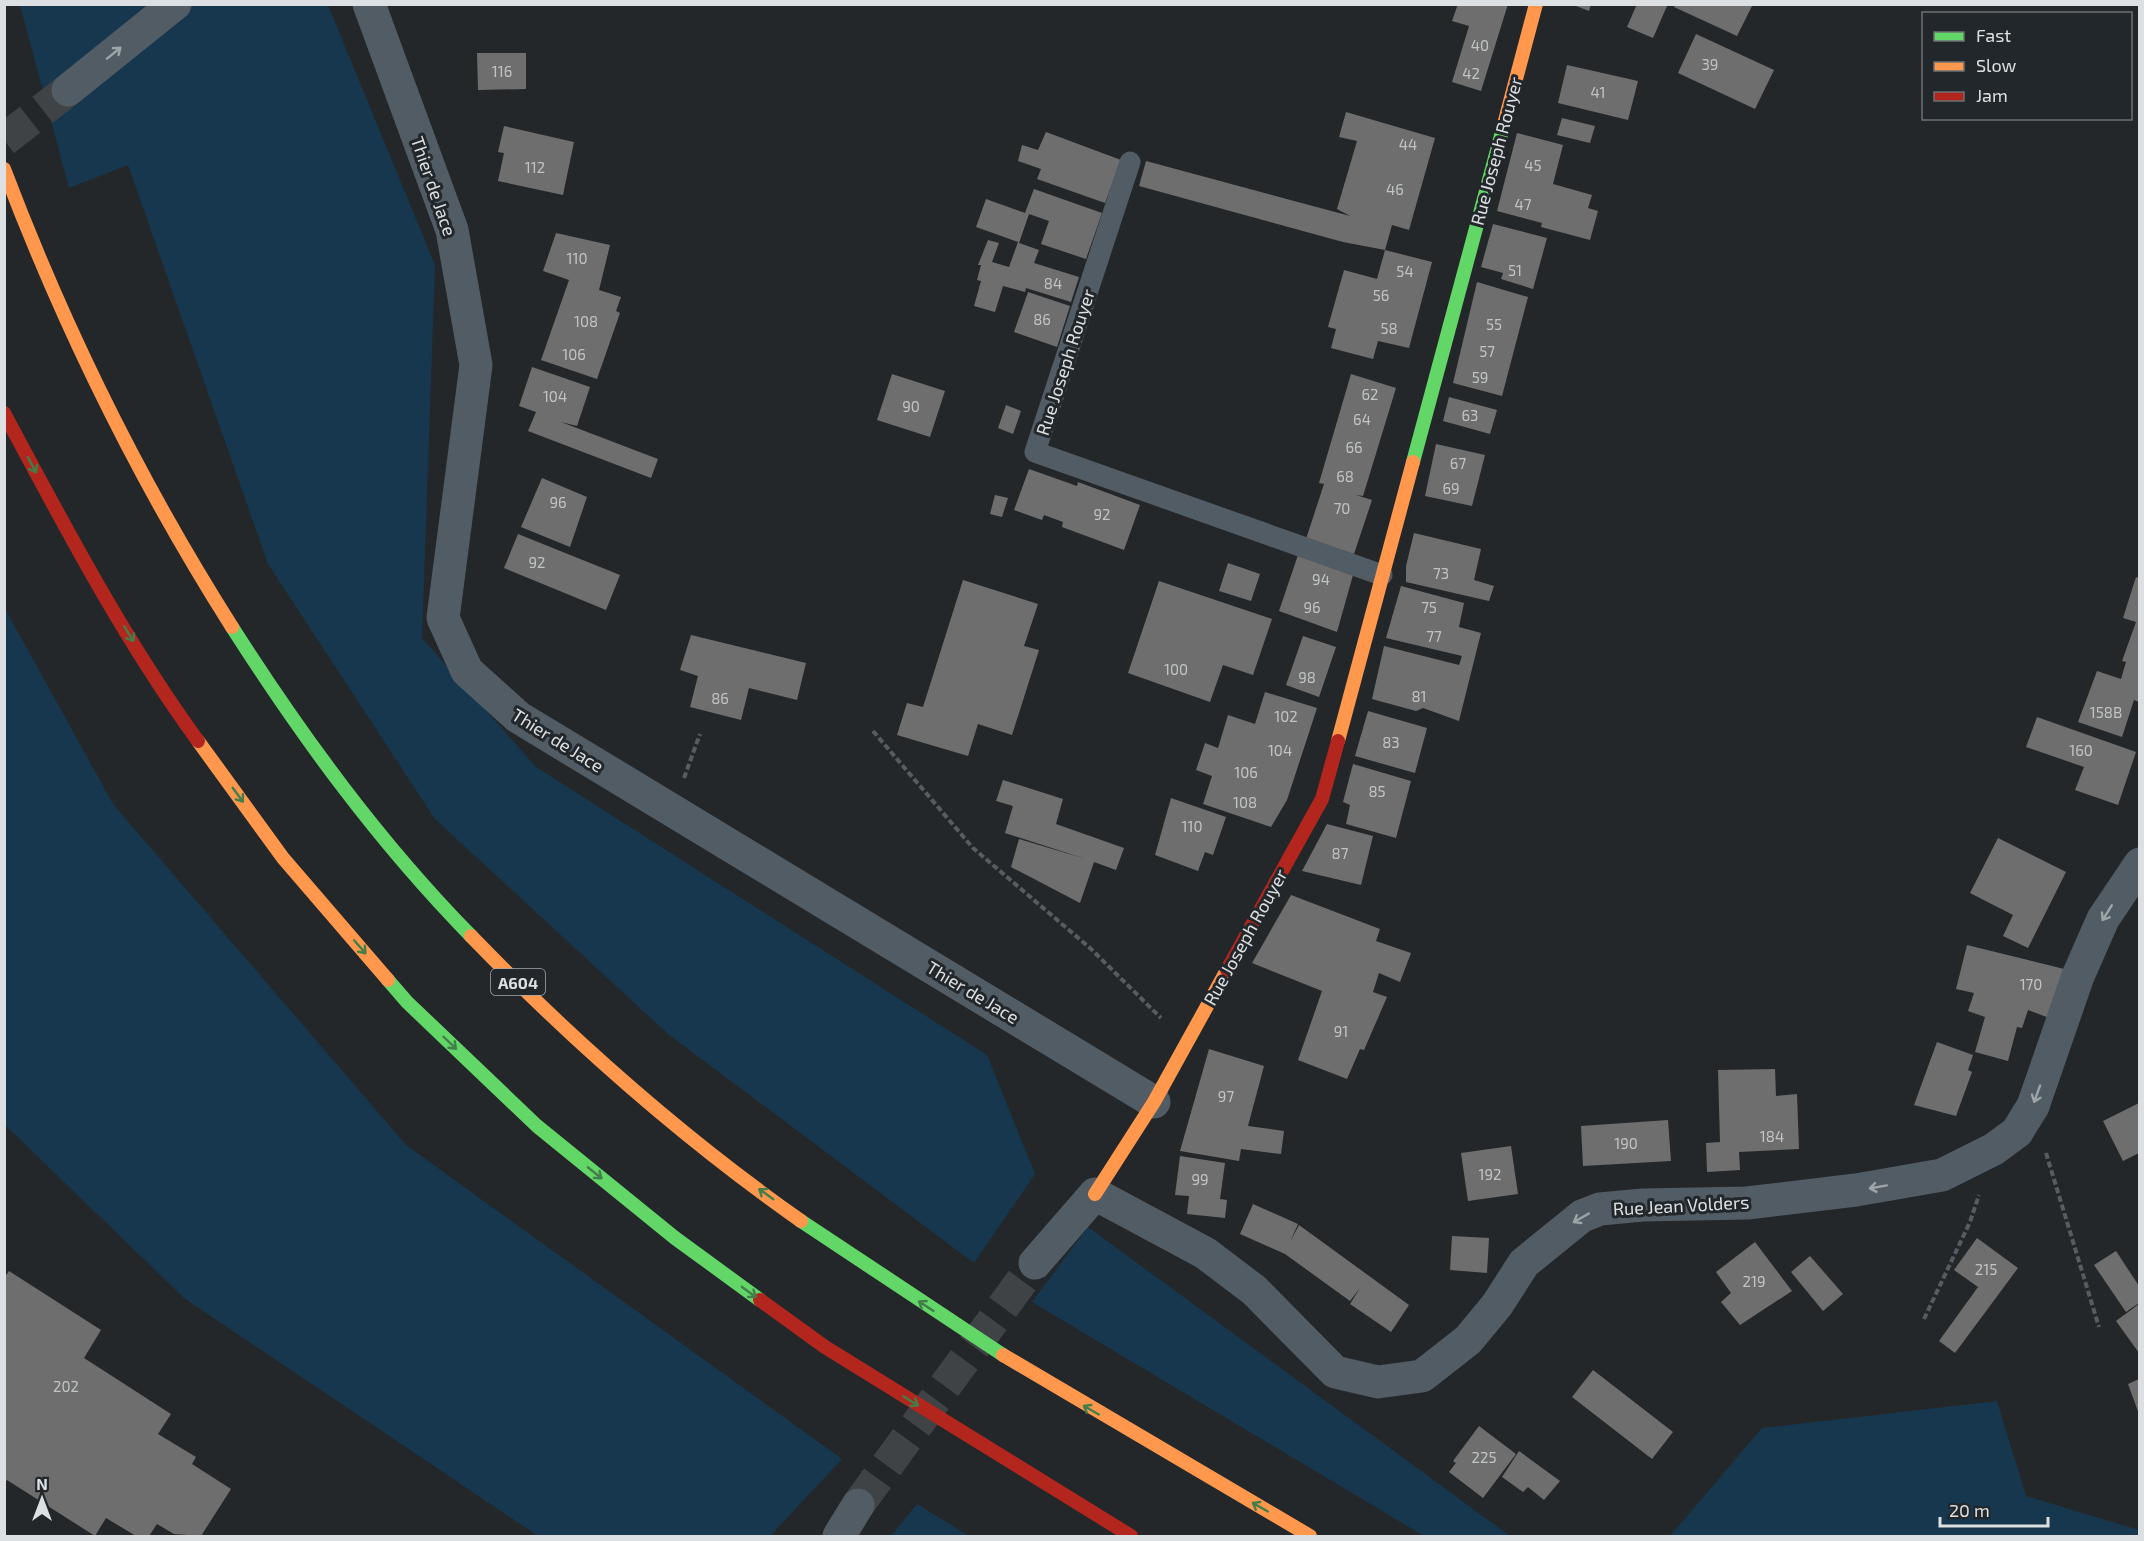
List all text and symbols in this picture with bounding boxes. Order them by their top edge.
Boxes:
legend [1922,12,2132,120]
text: Fast [1976,24,2011,46]
house number: 40 [1471,36,1489,54]
one-way arrow [106,46,121,60]
text: Slow [1976,54,2017,76]
house number: 39 [1702,55,1718,73]
house number: 116 [492,62,512,80]
house number: 42 [1462,64,1480,82]
street label: Rue Joseph Rouyer [1466,74,1526,228]
house number: 41 [1590,83,1606,101]
text: Jam [1976,84,2008,106]
street label: Thier de Jace [407,133,461,239]
house number: 44 [1399,135,1417,153]
house number: 45 [1524,156,1542,174]
house number: 112 [525,158,545,176]
house number: 46 [1386,180,1404,198]
house number: 47 [1515,195,1532,213]
house number: 110 [567,249,588,267]
house number: 51 [1508,261,1522,279]
house number: 54 [1396,262,1414,280]
house number: 84 [1044,274,1062,292]
street label: Rue Joseph Rouyer [1031,286,1099,438]
house number: 56 [1373,286,1389,304]
house number: 86 [1033,310,1051,328]
house number: 108 [574,312,598,330]
house number: 55 [1486,315,1502,333]
house number: 58 [1380,319,1398,337]
house number: 57 [1479,342,1495,360]
house number: 106 [562,345,586,363]
house number: 59 [1472,368,1488,386]
house number: 62 [1361,385,1379,403]
house number: 104 [543,387,567,405]
house number: 90 [902,397,920,415]
house number: 63 [1462,406,1478,424]
house number: 64 [1353,410,1371,428]
house number: 66 [1345,438,1363,456]
house number: 67 [1450,454,1466,472]
one-way arrow [27,455,38,473]
house number: 68 [1336,467,1354,485]
house number: 69 [1442,479,1460,497]
house number: 96 [549,493,567,511]
house number: 70 [1334,499,1350,517]
house number: 92 [1093,505,1111,523]
house number: 92 [528,553,546,571]
house number: 73 [1433,564,1449,582]
house number: 94 [1312,570,1330,588]
house number: 96 [1303,598,1321,616]
house number: 75 [1421,598,1437,616]
one-way arrow [123,625,135,642]
house number: 77 [1426,627,1442,645]
house number: 100 [1164,660,1188,678]
house number: 98 [1298,668,1316,686]
house number: 81 [1411,687,1427,705]
house number: 86 [711,689,729,707]
street label: Thier de Jace [508,703,608,777]
house number: 158B [2090,703,2122,721]
house number: 102 [1274,707,1298,725]
house number: 83 [1382,733,1400,751]
house number: 104 [1268,741,1292,759]
house number: 160 [2069,741,2093,759]
house number: 106 [1234,763,1258,781]
house number: 85 [1368,782,1386,800]
one-way arrow [232,787,244,803]
house number: 108 [1233,793,1257,811]
house number: 110 [1182,817,1203,835]
house number: 87 [1332,844,1349,862]
street label: Rue Joseph Rouyer [1198,865,1292,1009]
one-way arrow [2101,904,2113,921]
one-way arrow [353,939,367,954]
street label: Thier de Jace [923,956,1023,1028]
road number: A604 [491,969,545,995]
house number: 170 [2020,975,2042,993]
house number: 91 [1334,1022,1348,1040]
one-way arrow [442,1035,457,1050]
one-way arrow [2031,1084,2042,1103]
house number: 97 [1218,1087,1234,1105]
house number: 184 [1760,1127,1784,1145]
house number: 190 [1614,1134,1638,1152]
house number: 192 [1479,1165,1501,1183]
one-way arrow [587,1166,603,1179]
house number: 99 [1191,1170,1209,1188]
one-way arrow [1868,1181,1888,1192]
one-way arrow [759,1188,775,1200]
street label: Rue Jean Volders [1612,1190,1750,1220]
one-way arrow [1573,1212,1590,1224]
house number: 215 [1975,1260,1997,1278]
house number: 219 [1743,1272,1765,1290]
one-way arrow [741,1285,757,1298]
one-way arrow [918,1299,935,1311]
house number: 202 [53,1377,79,1395]
one-way arrow [902,1395,919,1407]
one-way arrow [1083,1404,1100,1416]
house number: 225 [1472,1448,1496,1466]
north arrow [12,1469,72,1529]
text: N [36,1474,48,1493]
scale bar [1940,1490,2048,1528]
text: 20 m [1949,1499,1990,1521]
one-way arrow [1252,1501,1269,1513]

